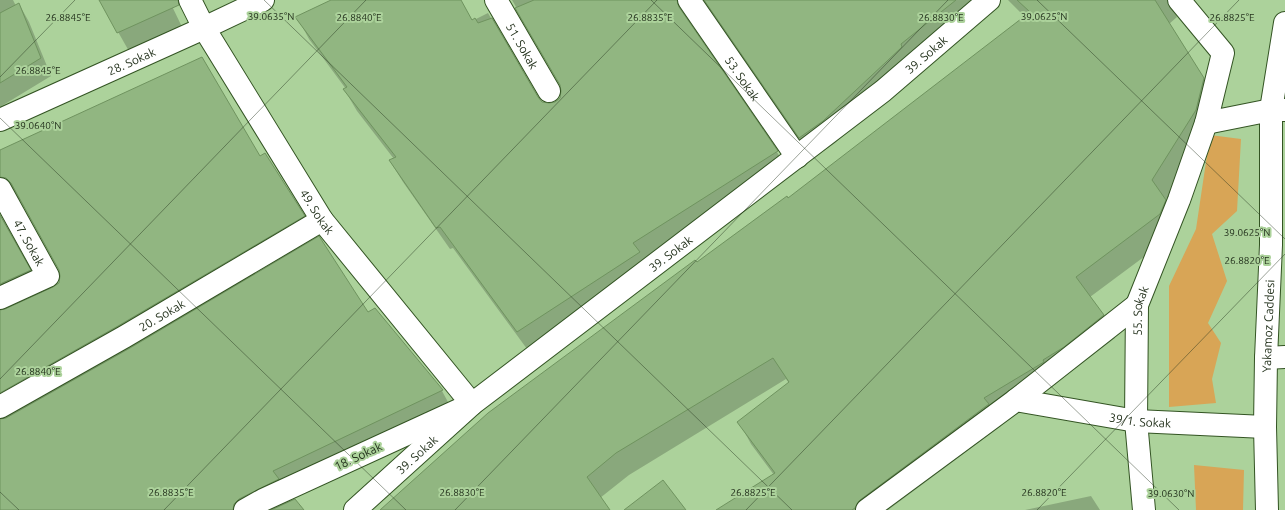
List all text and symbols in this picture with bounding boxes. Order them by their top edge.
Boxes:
text: 39.0635°N [248,11,294,22]
text: 39.0625°N [1021,11,1067,22]
text: 26.8845°E [45,12,91,23]
text: 26.8840°E [336,12,382,23]
text: 26.8835°E [627,12,673,23]
text: 26.8830°E [918,12,964,23]
text: 26.8825°E [1209,12,1255,23]
street label: 51. Sokak [504,21,541,71]
street label: 39. Sokak [902,33,949,76]
street label: 28. Sokak [105,44,157,77]
street label: 53. Sokak [723,54,763,103]
text: 26.8845°E [15,65,61,76]
text: 39.0640°N [15,120,61,131]
street label: 49. Sokak [298,187,337,236]
street label: 47. Sokak [11,217,47,268]
text: 39.0625°N [1224,227,1270,238]
street label: 39. Sokak [646,232,694,274]
text: 26.8820°E [1224,255,1270,266]
street label: Yakamoz Caddesi [1259,279,1276,373]
street label: 55. Sokak [1130,284,1150,336]
street label: 20. Sokak [136,296,187,333]
text: 26.8840°E [15,366,61,377]
street label: 39/1. Sokak [1108,410,1171,429]
street label: 39. Sokak [393,432,440,476]
street label: 18. Sokak [332,439,384,473]
text: 26.8835°E [148,487,194,498]
text: 26.8830°E [439,487,485,498]
text: 26.8825°E [730,487,776,498]
text: 26.8820°E [1021,487,1067,498]
text: 39.0630°N [1148,488,1194,499]

